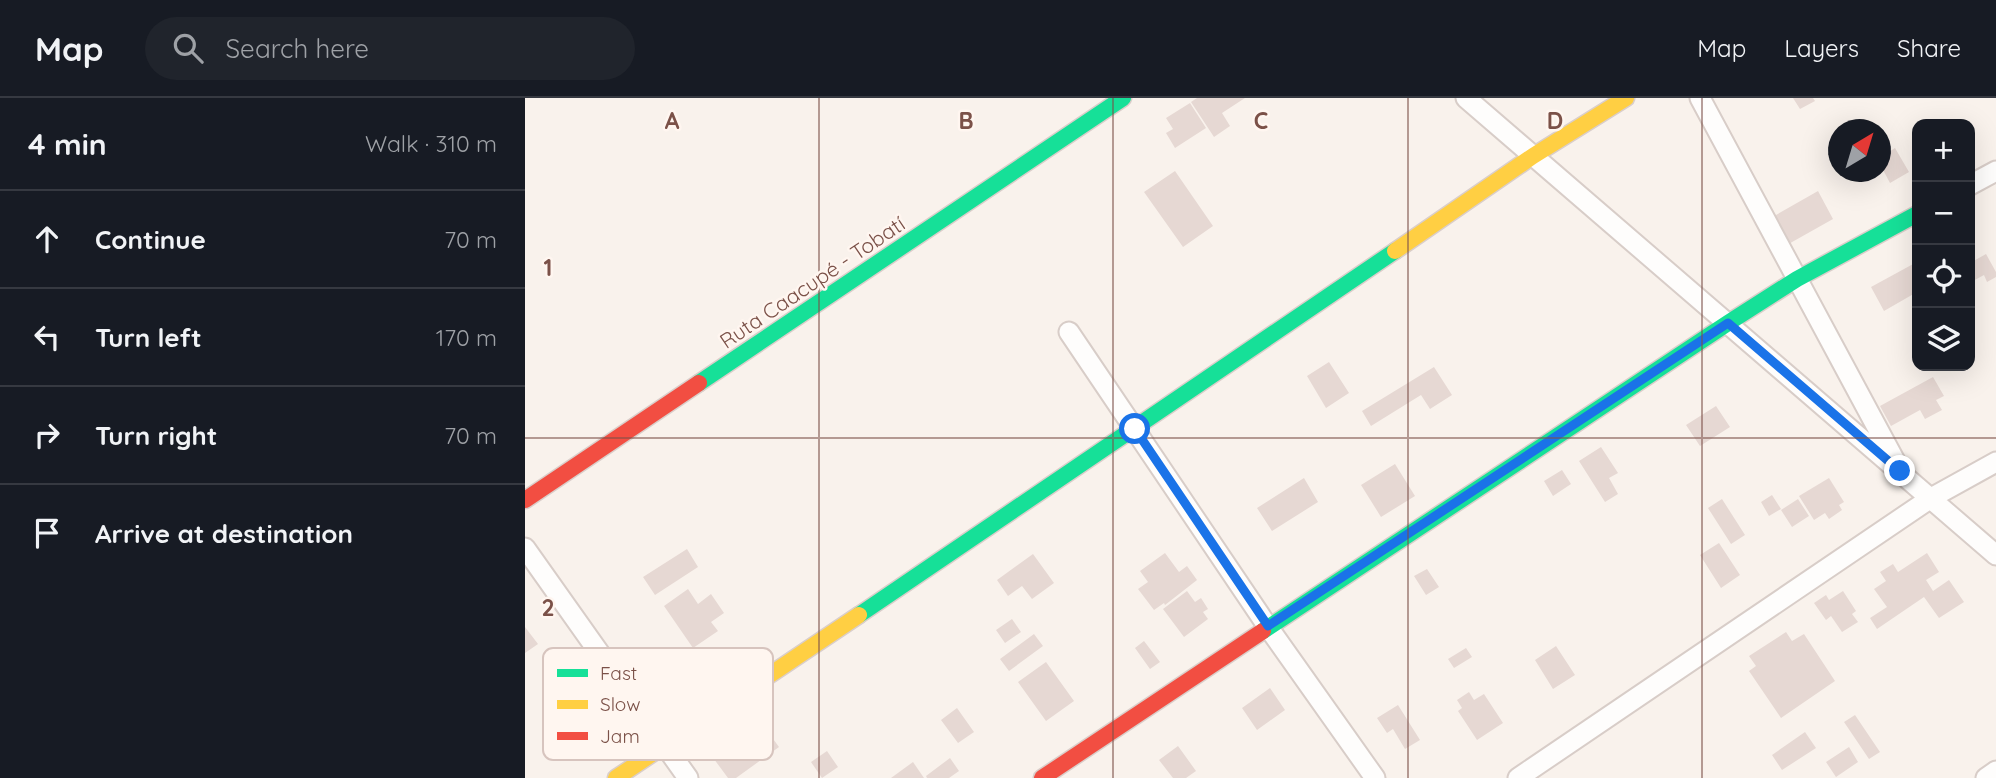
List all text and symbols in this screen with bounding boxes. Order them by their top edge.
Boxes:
search box [145,17,635,80]
text: Map [35,28,103,69]
icon: search [169,29,207,67]
text: Search here [225,32,369,65]
text: Map [1697,33,1746,63]
text: Layers [1784,33,1859,63]
text: Share [1897,33,1961,63]
text: A [665,106,680,135]
text: B [958,106,974,135]
text: C [1254,106,1268,135]
text: D [1547,106,1563,135]
north arrow [1828,119,1891,182]
map controls [1912,119,1975,371]
button: + [1912,119,1975,182]
text: 4 min [28,125,107,163]
text: Walk · 310 m [365,129,497,158]
button: − [1912,182,1975,245]
street label: Ruta Caacupé - Tobatí [714,210,910,354]
icon: ahead [28,220,66,258]
text: Continue [95,223,206,256]
text: 70 m [444,225,497,254]
button: locate [1912,245,1975,308]
text: 1 [544,253,552,282]
button: layers [1912,308,1975,371]
icon: left [28,318,66,356]
text: Turn left [95,321,202,354]
text: 170 m [436,323,497,352]
route start [1119,413,1150,444]
icon: right [28,416,66,454]
text: Turn right [95,419,217,452]
text: 70 m [444,421,497,450]
route end [1884,455,1915,486]
icon: arrive [28,514,66,552]
text: Arrive at destination [95,517,353,550]
text: 2 [541,593,555,622]
legend [543,648,773,760]
text: Fast [600,661,637,685]
text: Slow [600,692,641,716]
text: Jam [600,724,640,748]

